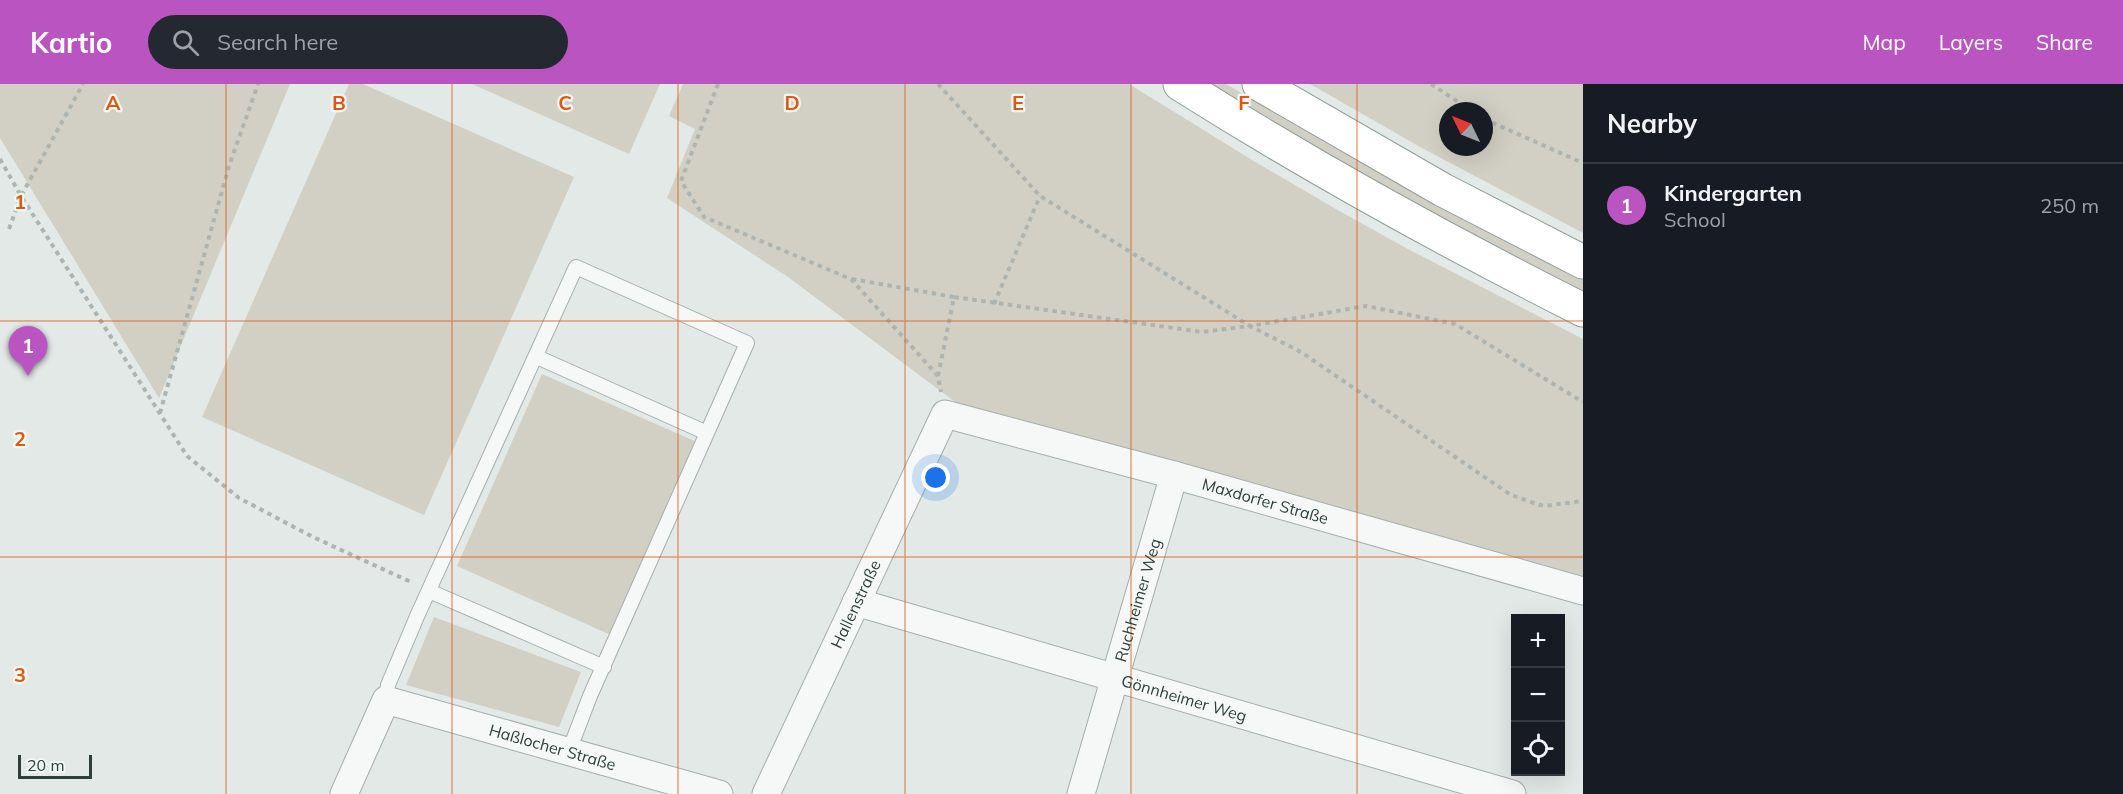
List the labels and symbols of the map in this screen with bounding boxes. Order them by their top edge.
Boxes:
text: A [106,90,121,115]
text: B [332,90,346,115]
text: C [558,90,572,115]
text: D [784,90,800,115]
text: E [1012,90,1024,115]
text: F [1238,90,1250,115]
north arrow [1439,102,1493,156]
text: 1 [14,189,26,214]
pin: 1 [9,326,48,376]
text: 2 [14,426,26,451]
your location [921,463,950,492]
street label: Maxdorfer Straße [1200,474,1331,528]
street label: Ruchheimer Weg [1110,536,1165,664]
street label: Hallenstraße [826,557,885,651]
text: 3 [14,662,26,687]
street label: Gönnheimer Weg [1119,670,1249,726]
street label: Haßlocher Straße [487,720,618,774]
scale bar [18,752,92,780]

